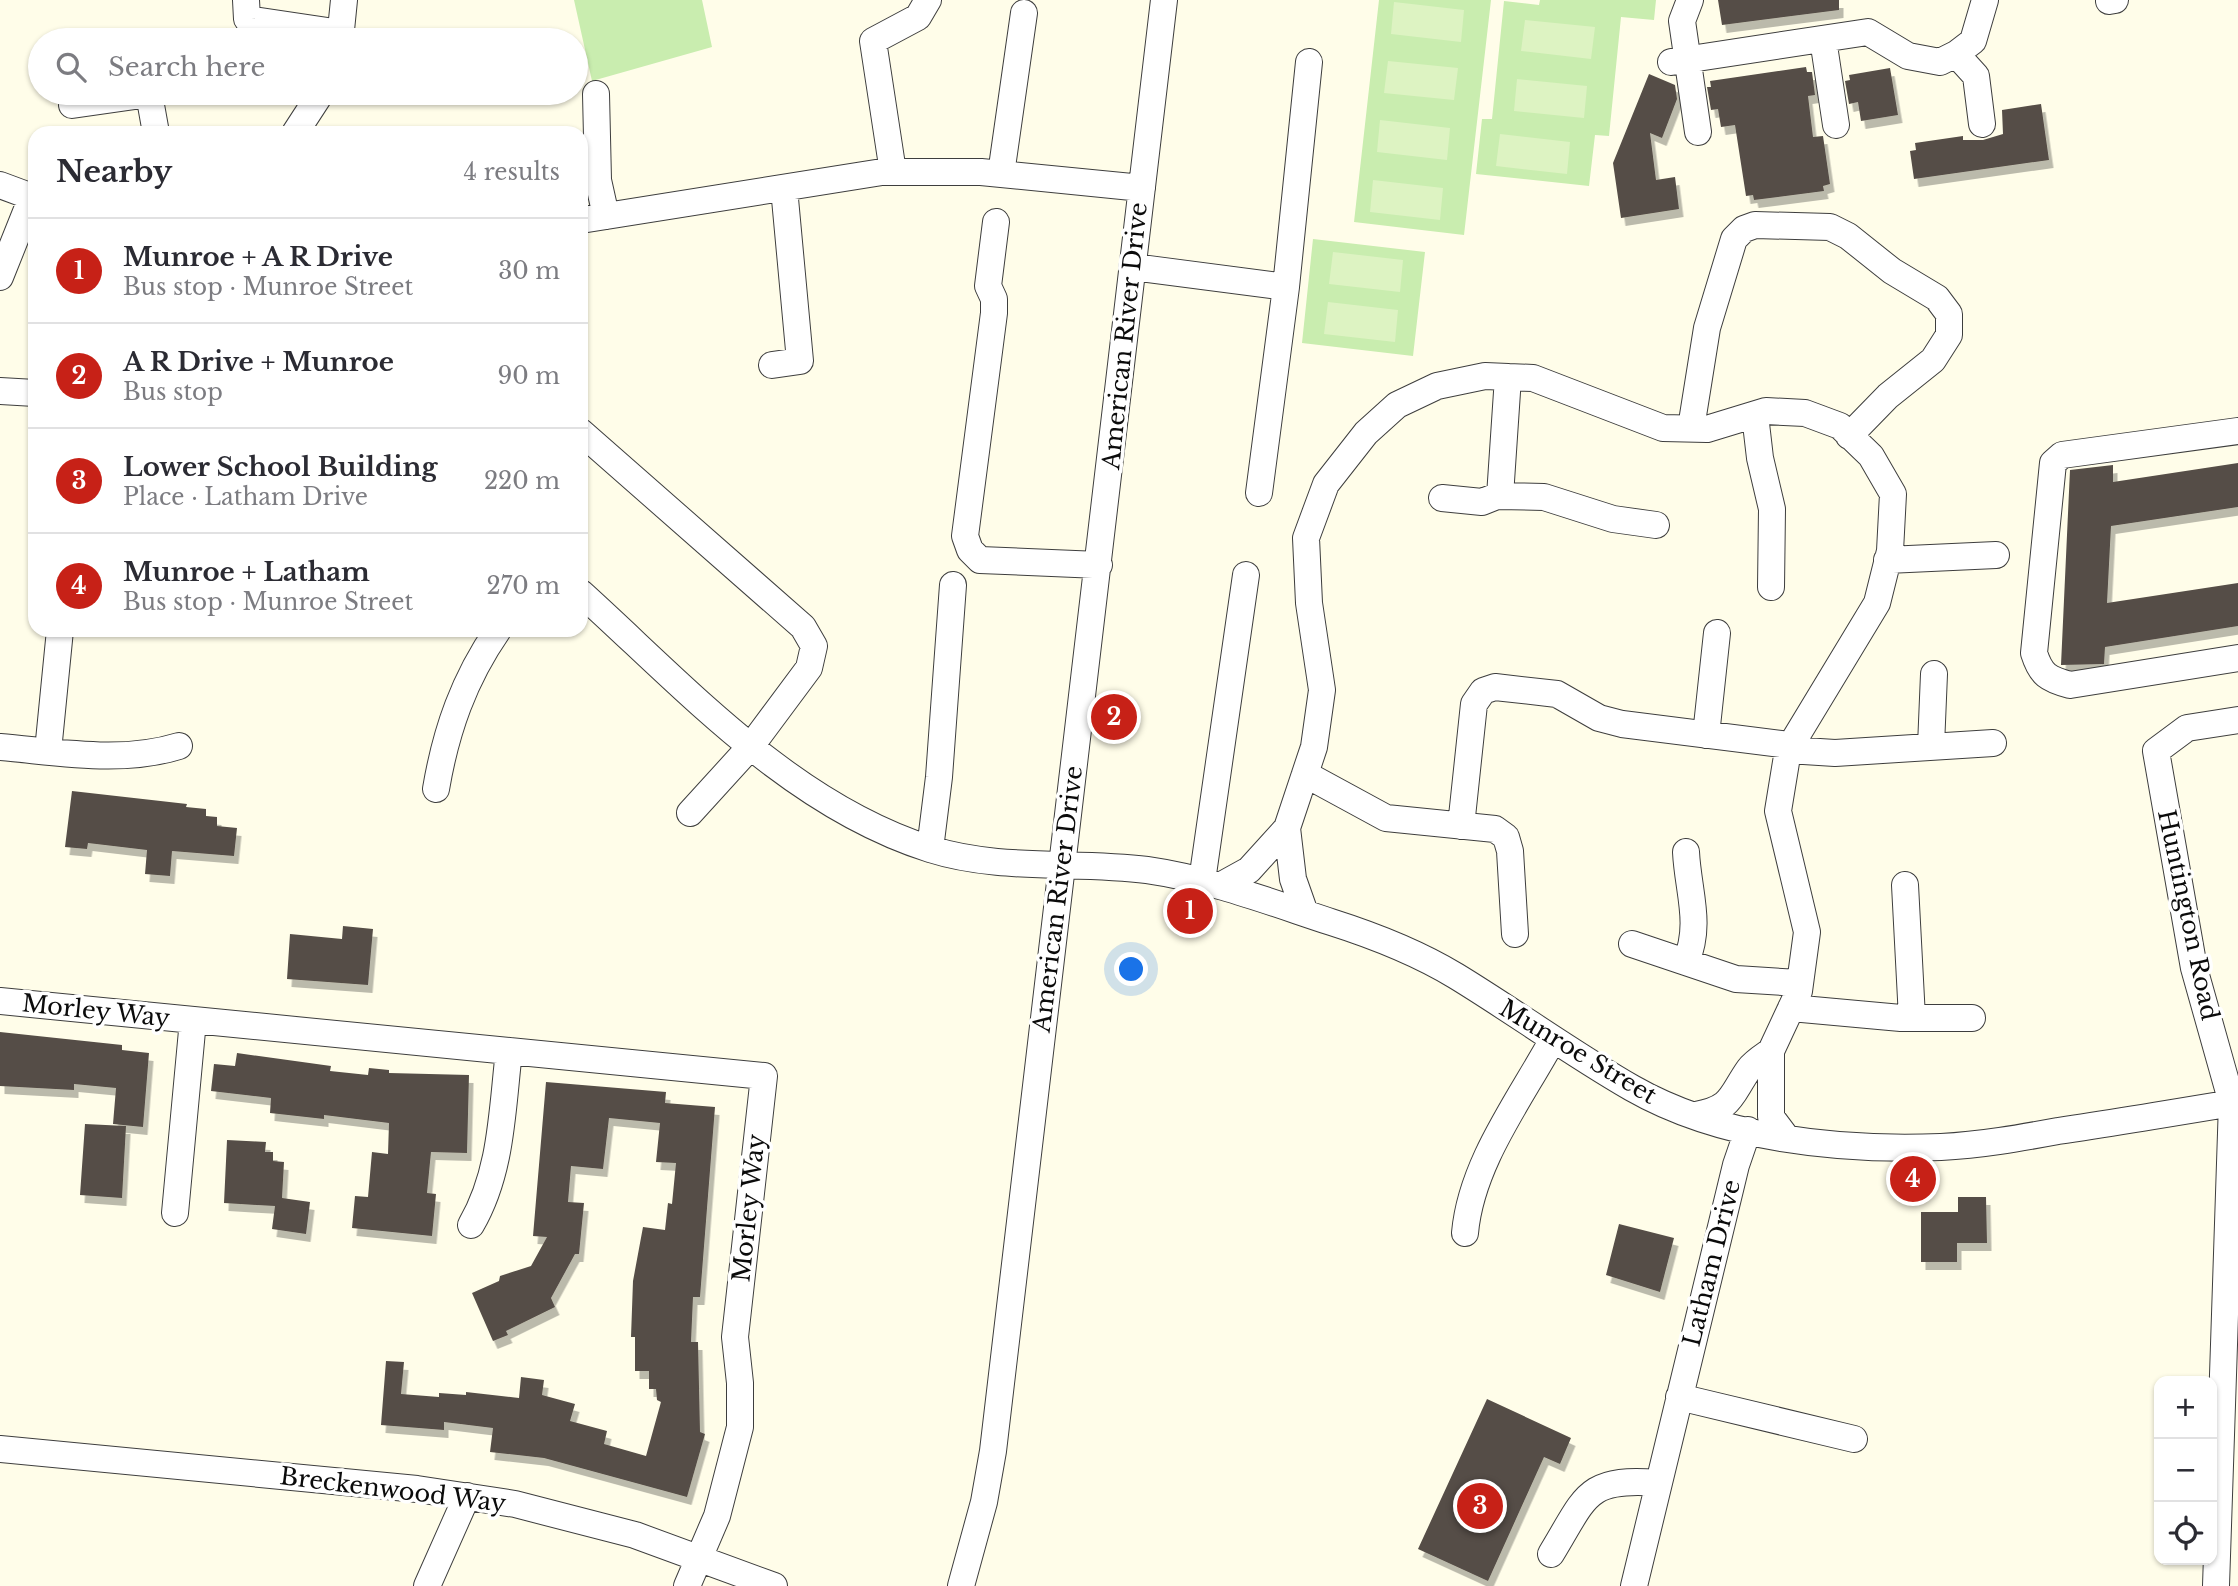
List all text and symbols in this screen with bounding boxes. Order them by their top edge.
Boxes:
search box [28,28,588,105]
icon: search [52,48,90,86]
text: Search here [108,51,265,83]
text: Nearby [56,153,172,190]
text: 4 results [464,158,560,186]
street label: American River Drive [1096,201,1153,472]
text: Munroe + A R Drive [123,241,393,273]
text: 1 [74,257,84,285]
text: 30 m [498,257,560,285]
text: Bus stop · Munroe Street [123,273,413,301]
text: A R Drive + Munroe [123,346,394,378]
text: 2 [72,362,86,390]
text: 90 m [498,362,560,390]
text: Bus stop [123,378,223,406]
text: Lower School Building [123,451,437,483]
text: 3 [72,467,86,495]
text: 220 m [484,467,560,495]
text: Place · Latham Drive [123,483,368,511]
text: Munroe + Latham [123,556,370,588]
text: 4 [71,572,87,600]
text: 270 m [487,572,560,600]
text: Bus stop · Munroe Street [123,588,413,616]
pin: 2 [1091,691,1137,743]
street label: American River Drive [1027,764,1088,1035]
street label: Huntington Road [2152,807,2225,1023]
pin: 1 [1167,885,1213,937]
your location [1114,952,1148,986]
street label: Morley Way [21,988,172,1033]
street label: Munroe Street [1494,993,1662,1110]
street label: Morley Way [726,1132,771,1283]
pin: 4 [1890,1153,1936,1205]
street label: Latham Drive [1677,1176,1746,1349]
map controls [2154,1376,2217,1565]
button: + [2154,1376,2217,1439]
button: − [2154,1439,2217,1502]
street label: Breckenwood Way [278,1461,508,1518]
pin: 3 [1457,1480,1503,1532]
button: locate [2154,1502,2217,1565]

